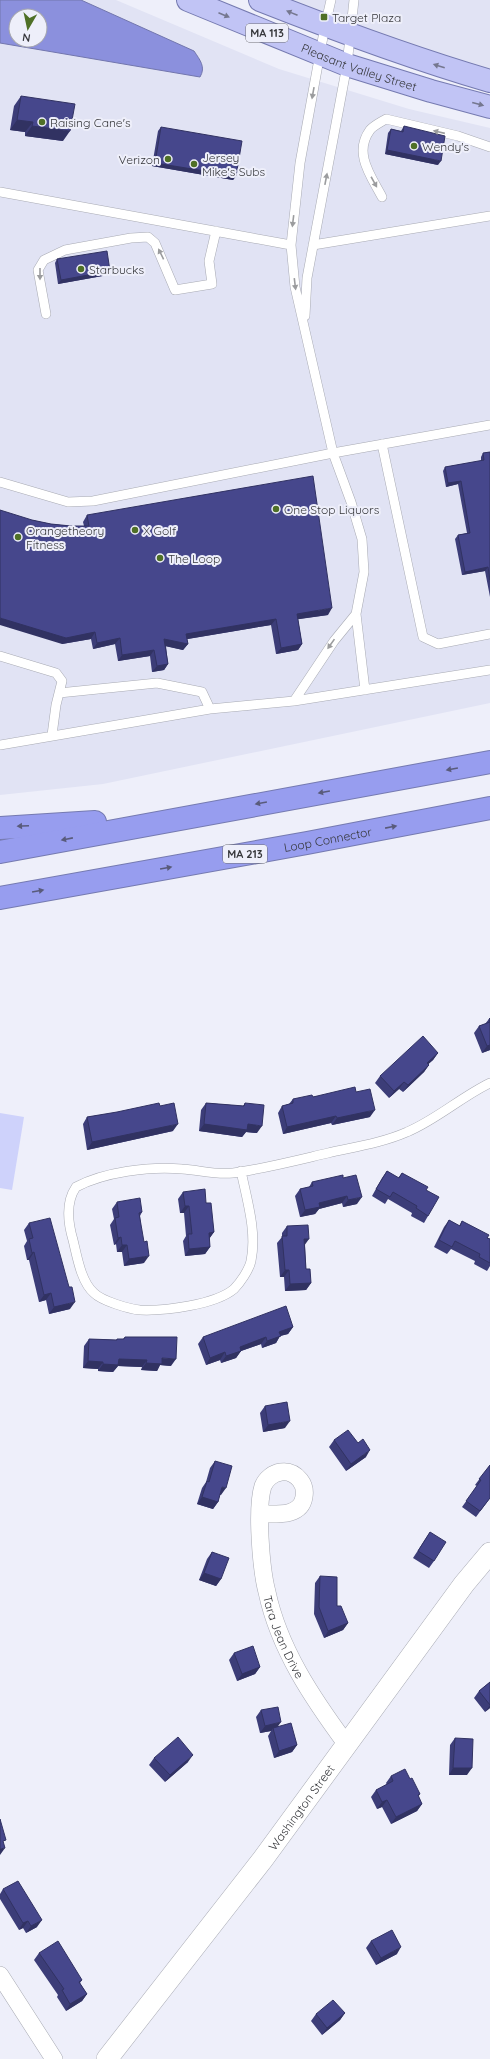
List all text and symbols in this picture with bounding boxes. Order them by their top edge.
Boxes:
north arrow [8,8,48,48]
one-way arrow [286,9,298,15]
place label: Target Plaza [332,10,401,25]
marker: Target Plaza [319,12,329,22]
one-way arrow [218,13,230,19]
road number: MA 113 [246,24,288,42]
text: N [21,30,32,45]
street label: Pleasant Valley Street [299,40,419,94]
one-way arrow [433,63,445,69]
one-way arrow [310,87,316,99]
one-way arrow [472,101,484,107]
place label: Raising Cane's [50,115,131,130]
marker: Raising Cane's [37,117,47,127]
one-way arrow [433,128,446,134]
place label: Wendy's [422,139,470,154]
marker: Wendy's [409,141,419,151]
place label: Jersey Mike's Subs [202,150,265,179]
place label: Verizon [119,152,160,167]
marker: Verizon [163,154,173,164]
marker: Jersey Mike's Subs [189,159,199,169]
one-way arrow [323,173,329,185]
one-way arrow [370,176,377,188]
one-way arrow [290,215,297,227]
one-way arrow [158,248,164,259]
place label: Starbucks [89,262,144,277]
marker: Starbucks [76,264,86,274]
one-way arrow [37,268,43,281]
one-way arrow [291,278,298,290]
place label: One Stop Liquors [284,502,380,517]
marker: One Stop Liquors [271,504,281,514]
place label: Orangetheory Fitness [26,523,104,552]
place label: X Golf [143,523,177,538]
marker: X Golf [130,525,140,535]
marker: Orangetheory Fitness [13,532,23,542]
place label: The Loop [168,551,220,566]
marker: The Loop [155,553,165,563]
one-way arrow [327,639,335,650]
one-way arrow [446,766,458,772]
one-way arrow [318,789,330,795]
one-way arrow [255,801,267,807]
one-way arrow [17,823,29,830]
street label: Loop Connector [283,823,373,855]
one-way arrow [385,824,397,830]
one-way arrow [61,836,73,842]
road number: MA 213 [223,845,267,863]
one-way arrow [160,865,173,871]
one-way arrow [32,888,45,894]
street label: Tara Jean Drive [260,1594,308,1681]
street label: Washington Street [265,1761,337,1853]

